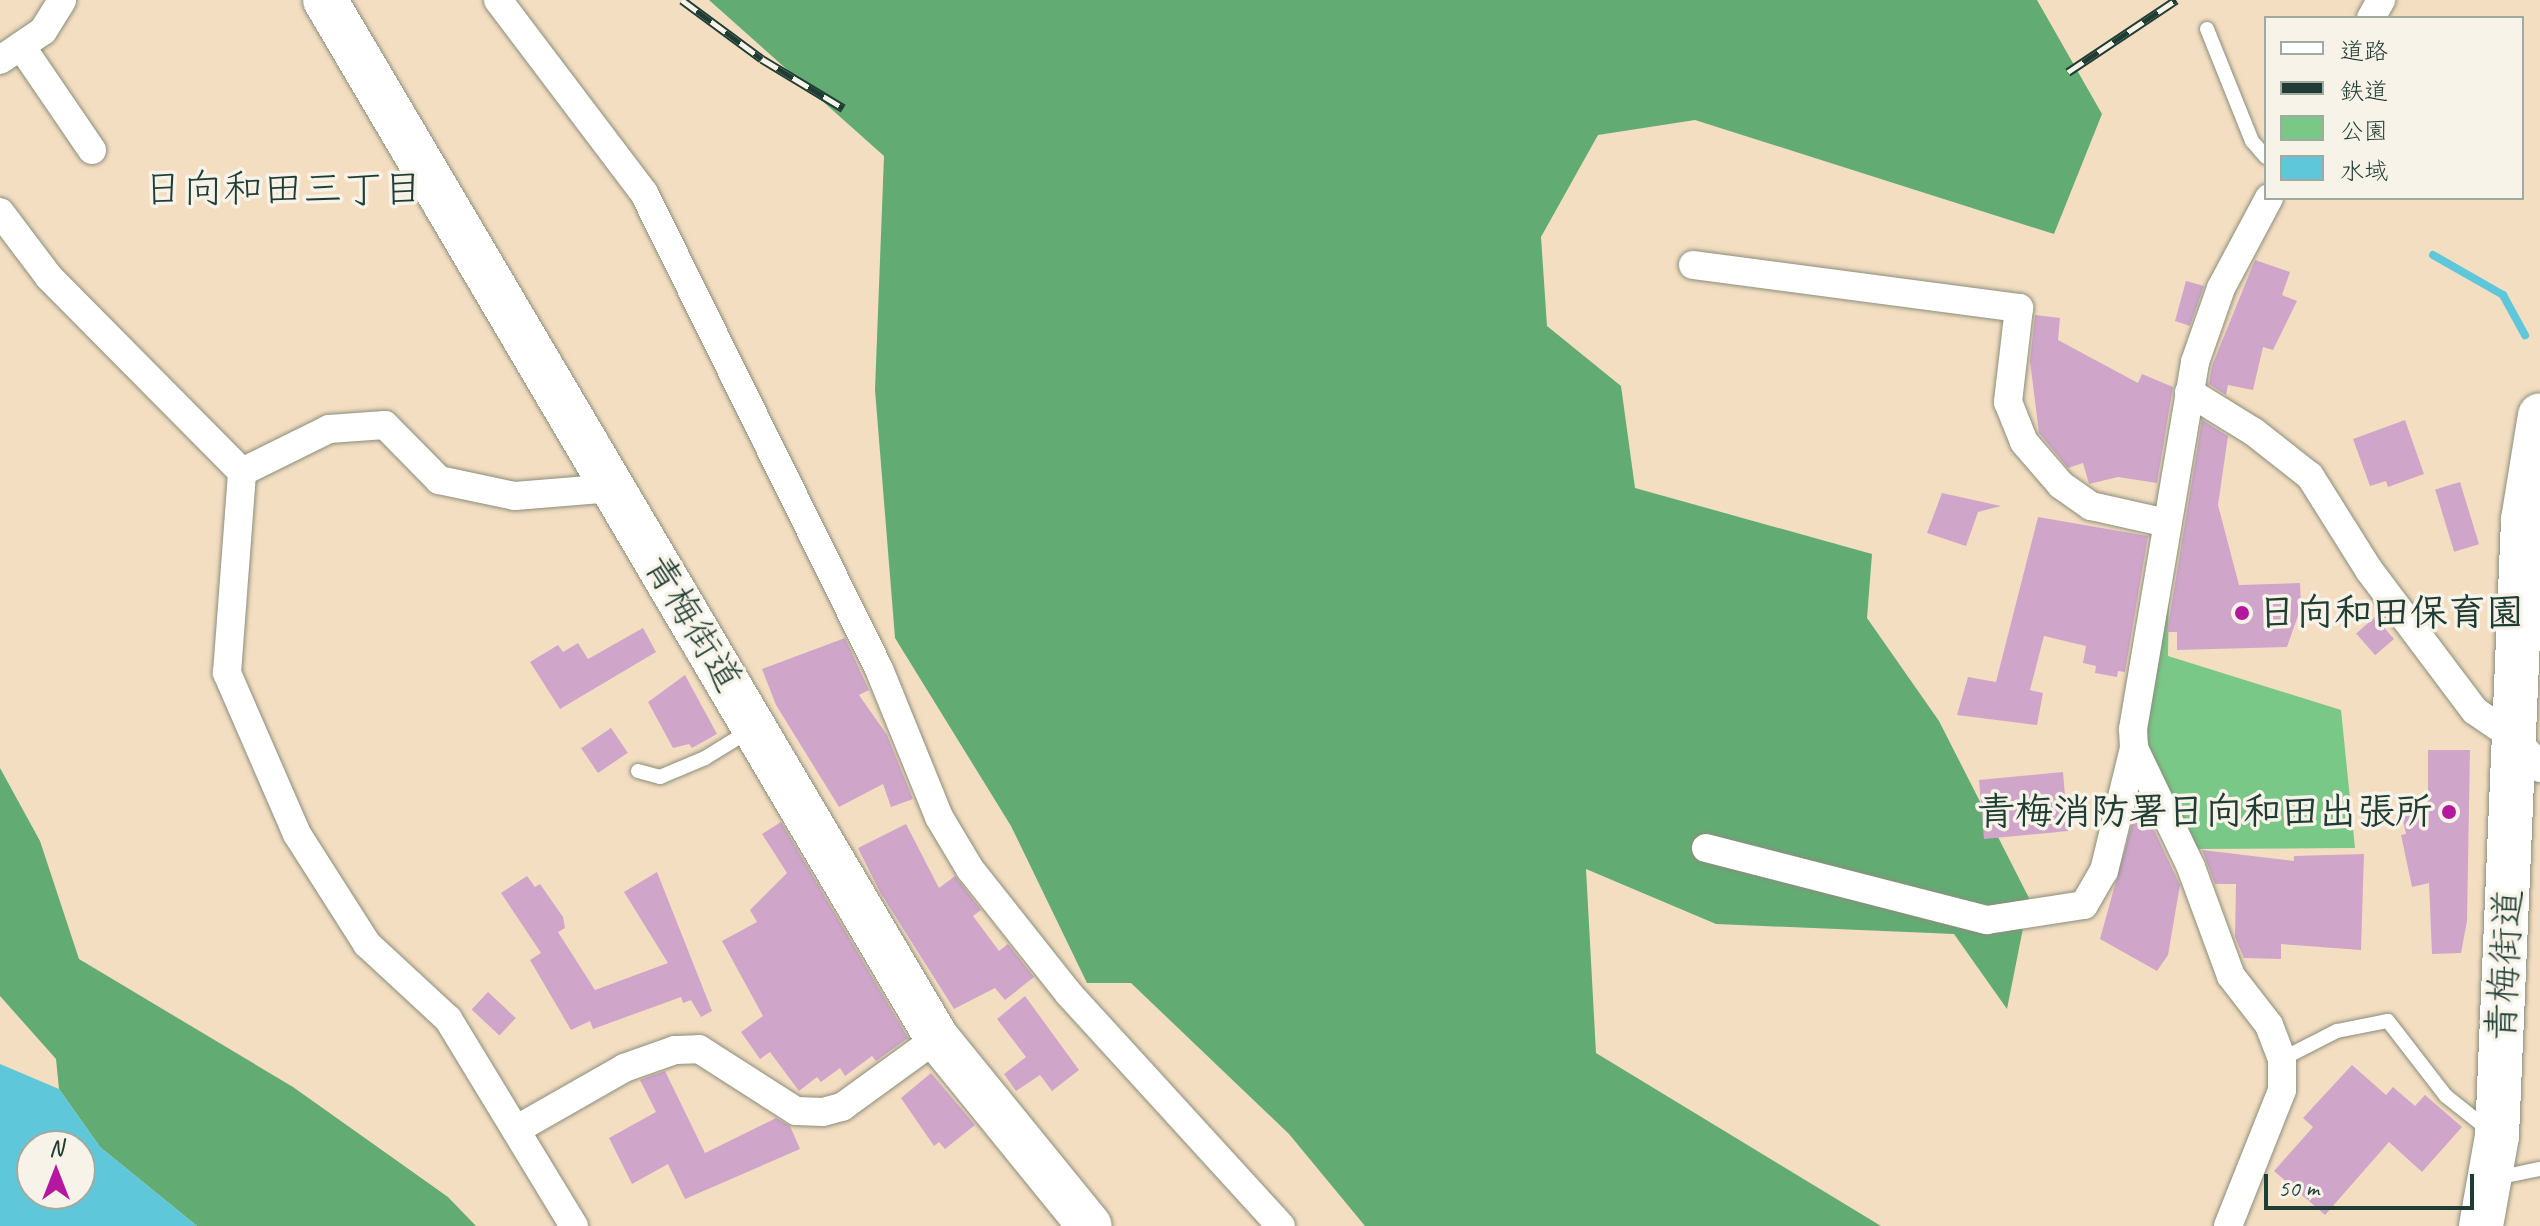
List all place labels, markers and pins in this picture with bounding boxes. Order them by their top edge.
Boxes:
place label: 日向和田保育園 [2258,590,2524,636]
marker: 日向和田保育園 [2233,604,2251,622]
place label: 青梅消防署日向和田出張所 [1977,789,2433,835]
marker: 青梅消防署日向和田出張所 [2440,803,2458,821]

